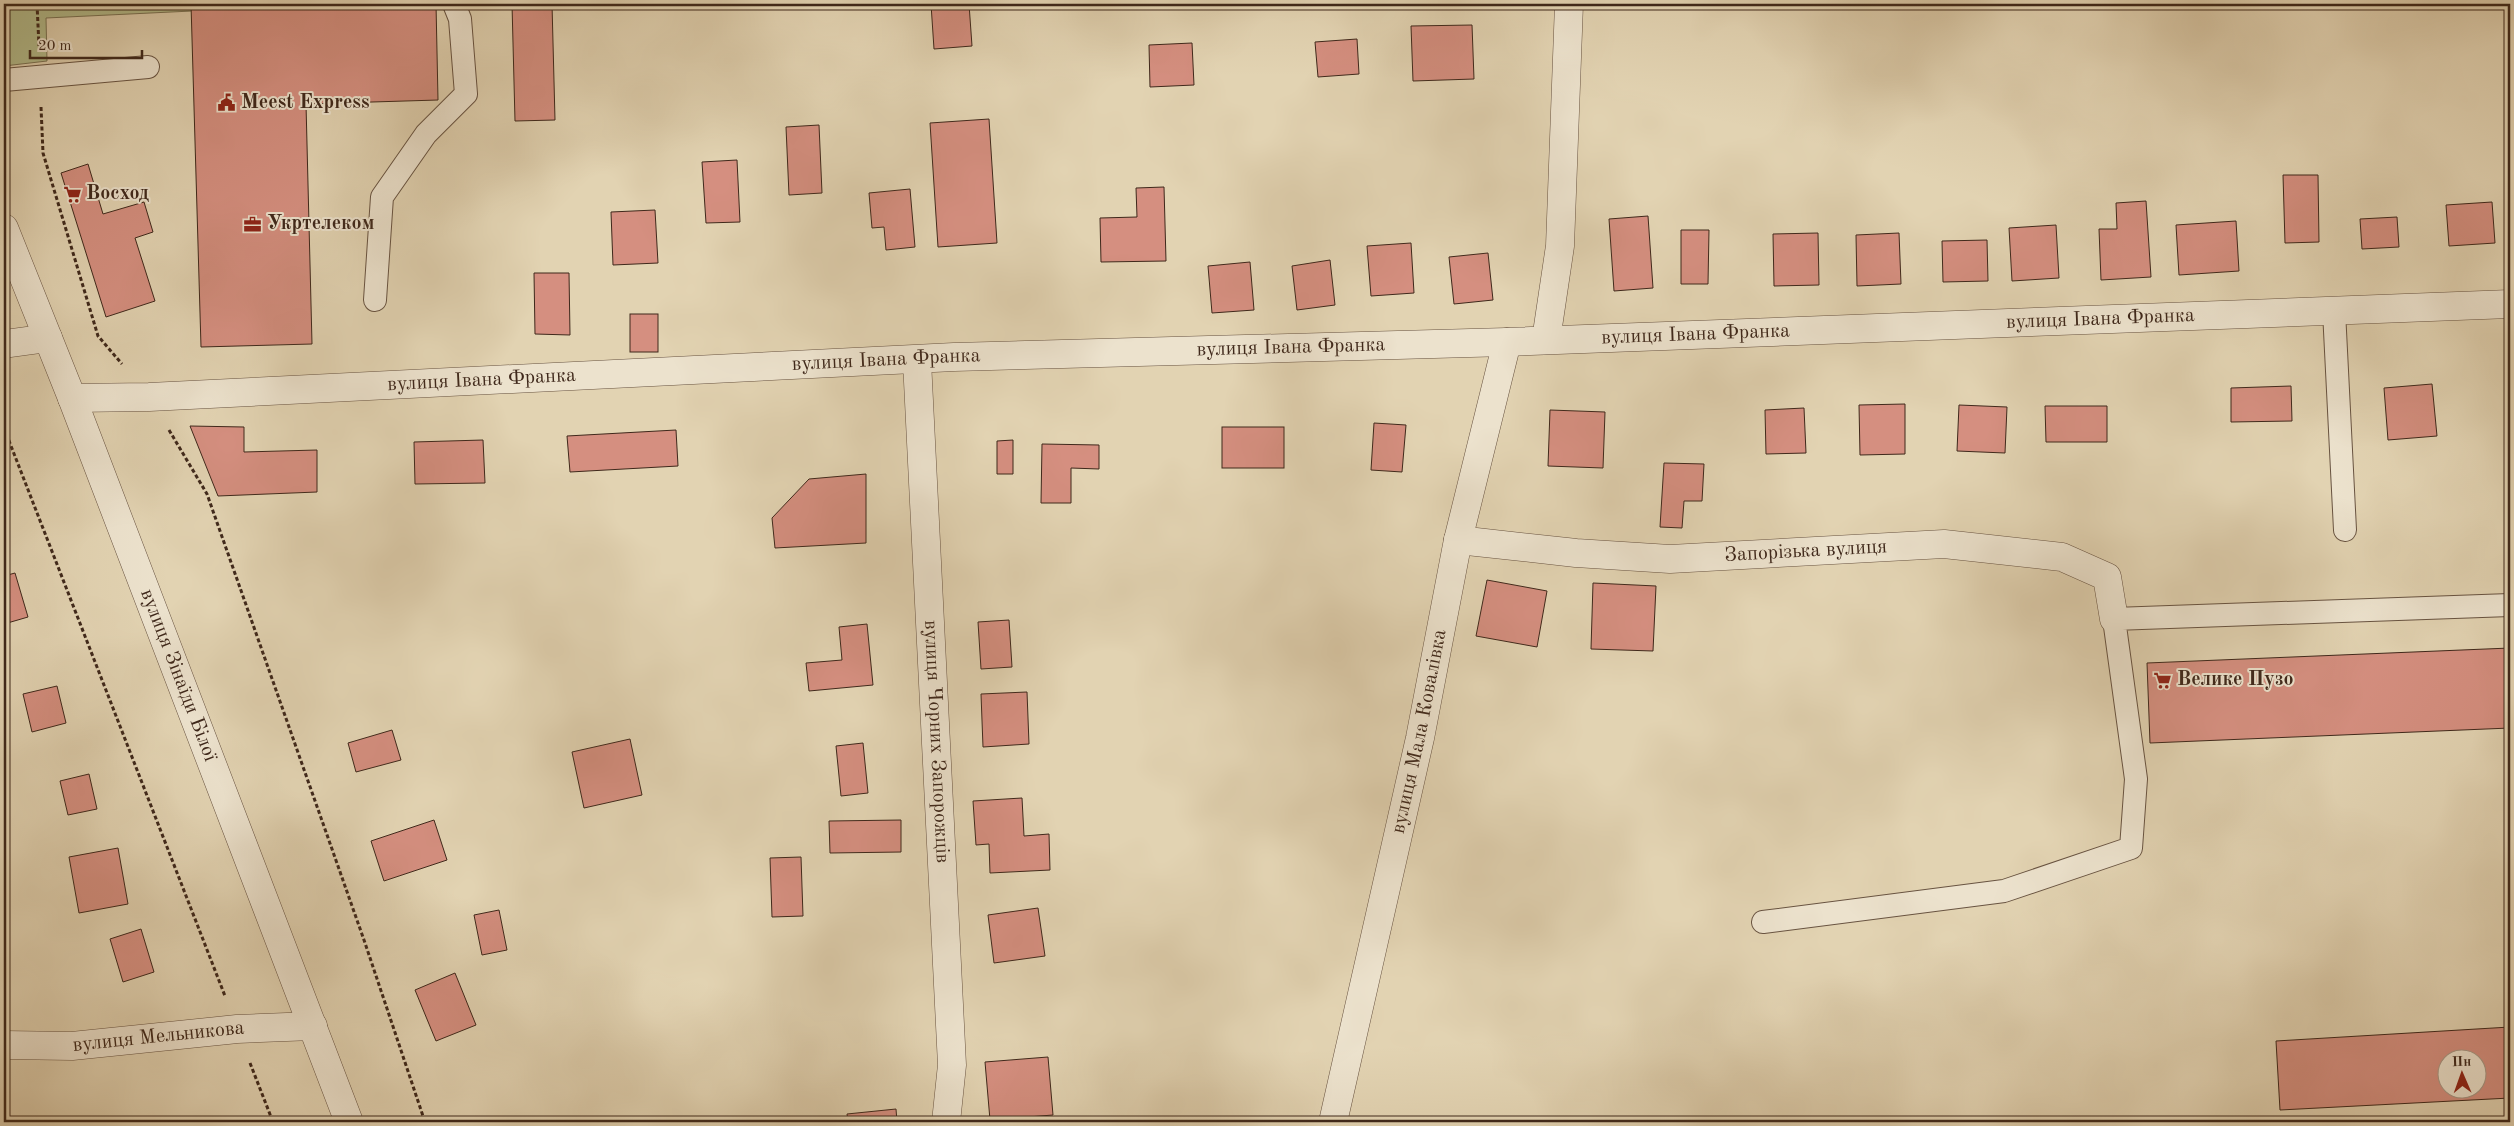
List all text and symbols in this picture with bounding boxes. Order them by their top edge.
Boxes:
scale bar [30,28,142,60]
text: 20 m [38,39,72,54]
public building icon: Meest Express [217,93,237,113]
place label: Meest Express [241,93,370,113]
supermarket icon: Восход [62,184,82,204]
place label: Восход [86,184,149,204]
office icon: Укртелеком [243,214,263,234]
place label: Укртелеком [267,214,375,234]
street label: вулиця Івана Франка [2006,306,2195,333]
street label: вулиця Івана Франка [1601,321,1790,348]
street label: вулиця Івана Франка [1196,335,1386,360]
street label: вулиця Івана Франка [791,346,981,375]
street label: вулиця Івана Франка [387,366,576,395]
street label: Запорізька вулиця [1724,537,1888,566]
street label: вулиця Зінаїди Білої [136,586,220,765]
street label: вулиця Чорних Запорожців [920,619,952,864]
street label: вулиця Мала Ковалівка [1389,628,1451,836]
supermarket icon: Велике Пузо [2153,670,2173,690]
place label: Велике Пузо [2177,670,2294,690]
street label: вулиця Мельникова [72,1019,245,1056]
north arrow [2436,1048,2486,1098]
text: Пн [2452,1055,2472,1069]

